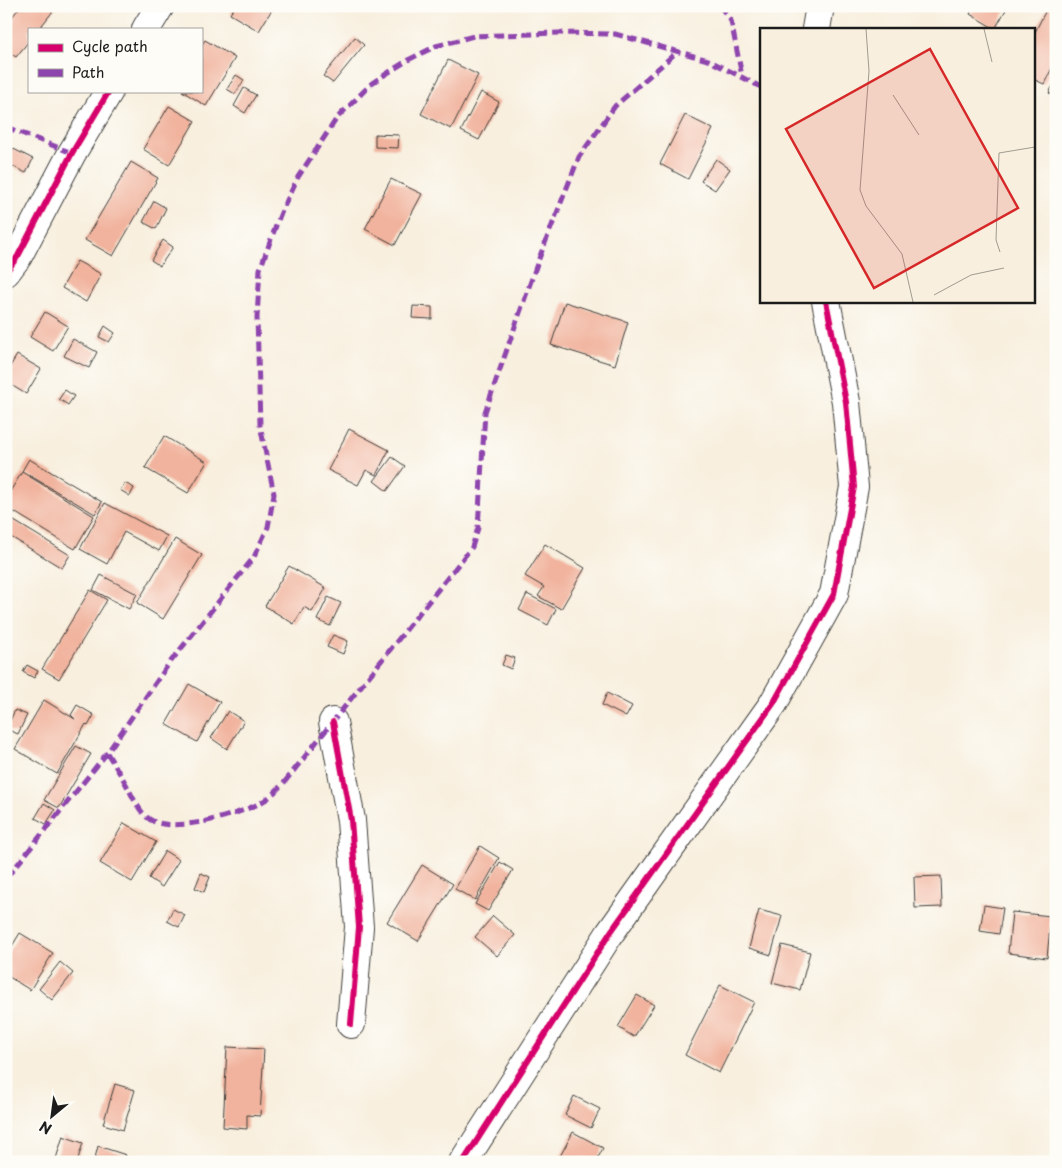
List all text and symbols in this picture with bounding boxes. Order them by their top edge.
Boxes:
legend [28,28,202,92]
inset map [760,28,1034,302]
text: Cycle path [72,34,148,57]
text: Path [72,60,104,83]
north arrow [28,1090,78,1140]
text: N [36,1116,55,1140]

